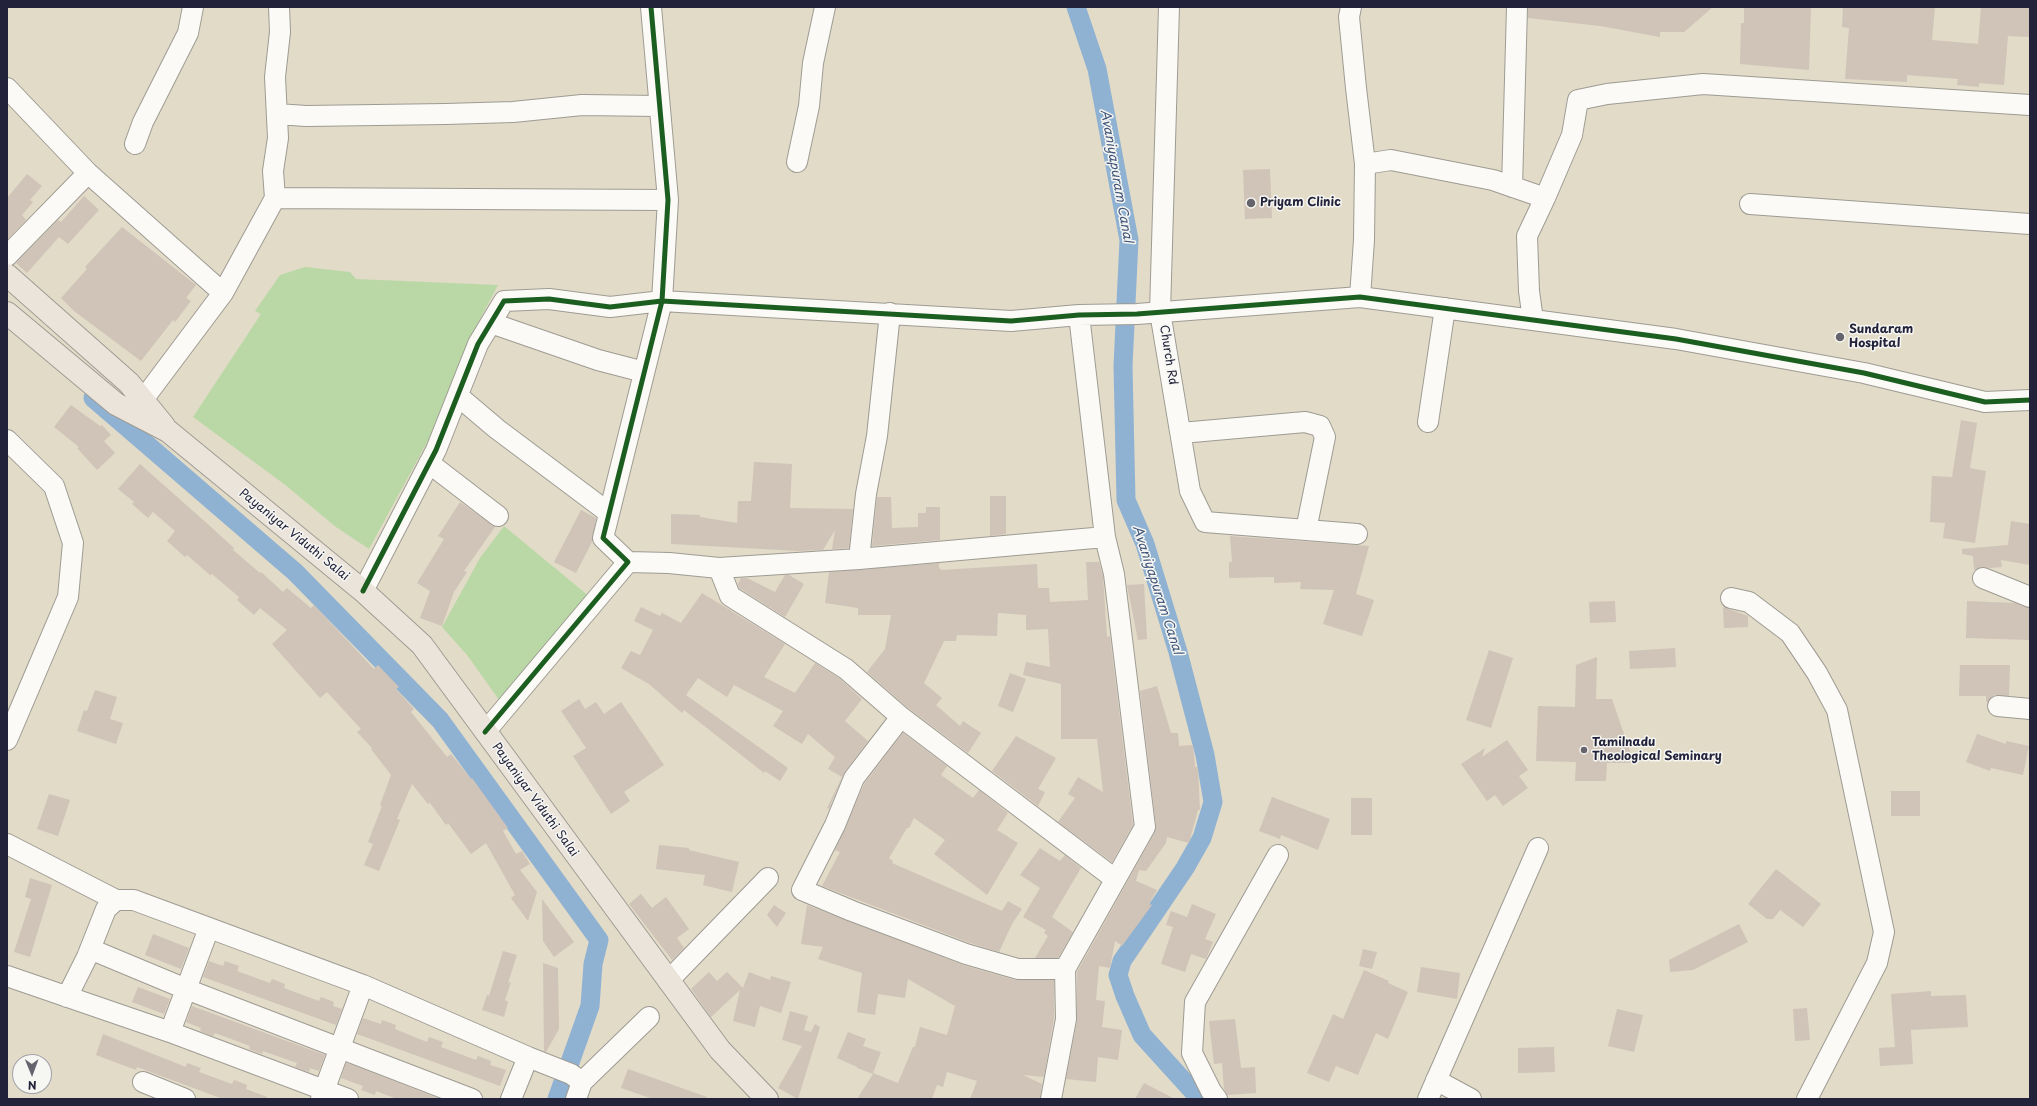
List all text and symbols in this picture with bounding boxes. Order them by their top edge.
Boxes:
water label: Avaniyapuram Canal [1097,108,1135,244]
place label: Priyam Clinic [1260,196,1341,210]
marker: Priyam Clinic [1245,197,1257,209]
place label: Sundaram Hospital [1849,323,1913,351]
street label: Church Rd [1156,324,1180,386]
marker: Sundaram Hospital [1834,331,1846,343]
street label: Payaniyar Viduthi Salai [236,486,352,584]
water label: Avaniyapuram Canal [1129,523,1185,657]
place label: Tamilnadu Theological Seminary [1592,736,1722,764]
street label: Payaniyar Viduthi Salai [489,740,581,860]
marker: Tamilnadu Theological Seminary [1579,745,1589,755]
north arrow [12,1054,52,1094]
text: N [28,1077,37,1094]

